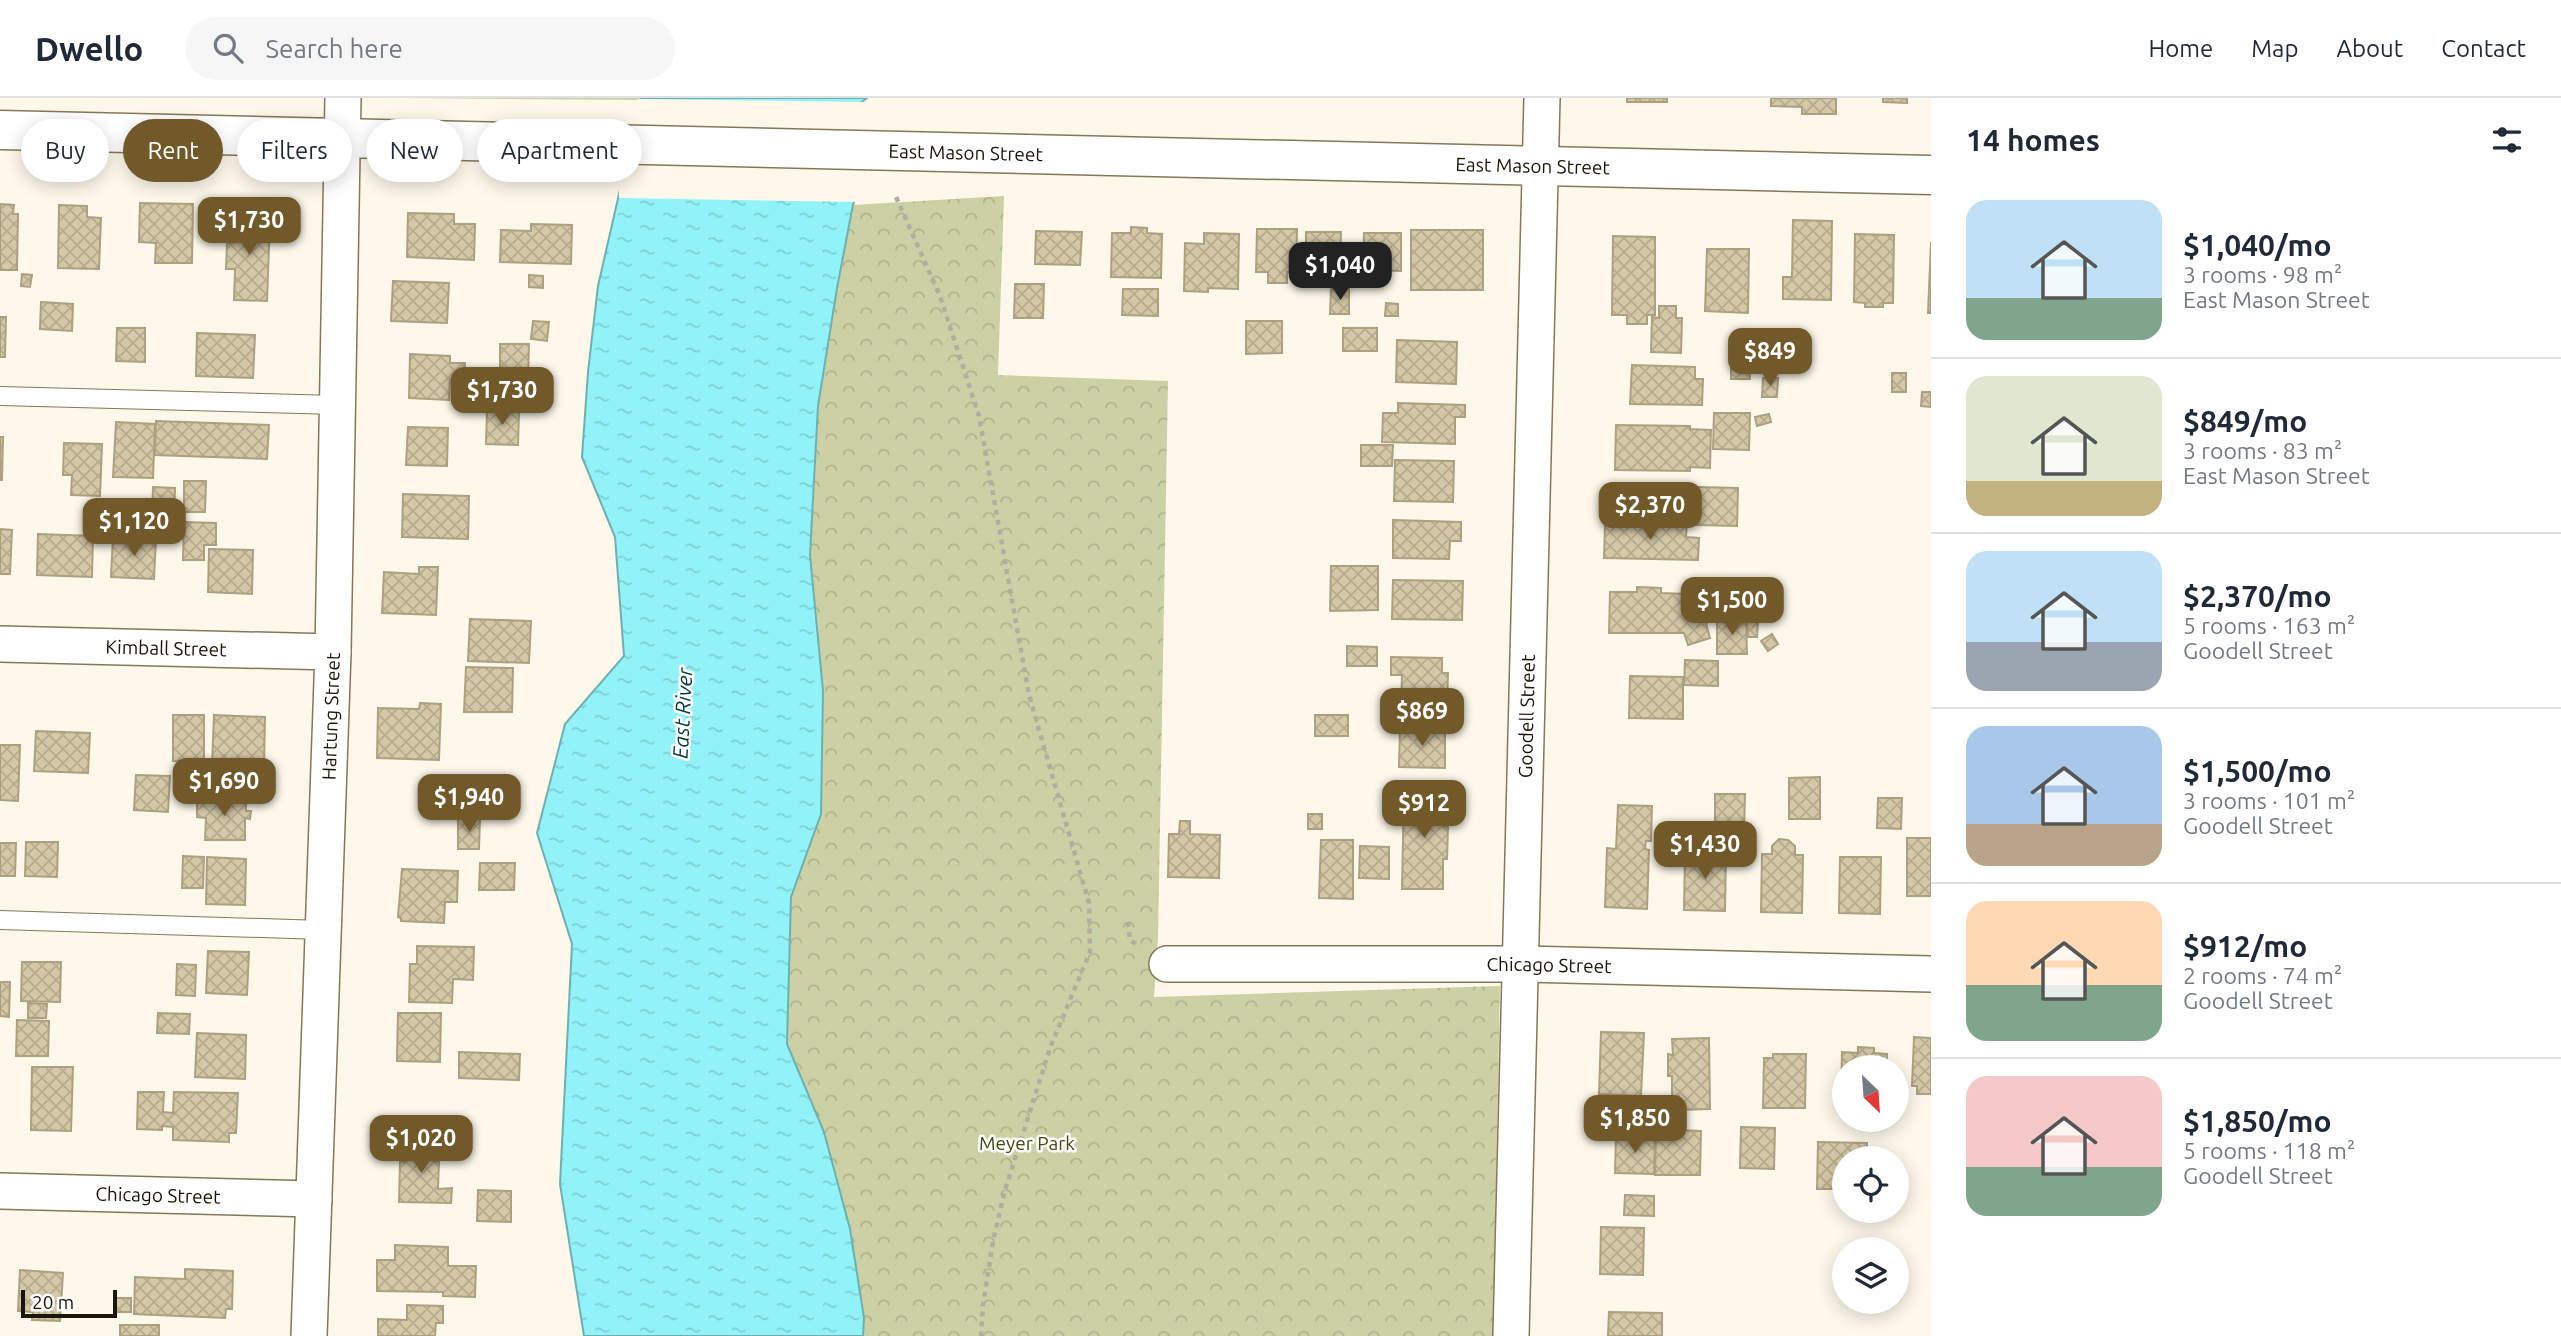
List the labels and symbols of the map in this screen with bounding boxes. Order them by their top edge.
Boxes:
street label: East Mason Street [888,140,1044,165]
street label: East Mason Street [1455,153,1611,179]
pin: $1,730 [192,198,306,257]
pin: $1,040 [1283,242,1397,302]
pin: $849 [1729,328,1811,388]
pin: $1,730 [445,368,559,427]
pin: $2,370 [1593,482,1707,542]
pin: $1,120 [77,498,191,558]
pin: $1,500 [1675,578,1789,637]
street label: Kimball Street [105,636,227,660]
street label: Hartung Street [318,652,344,781]
street label: Goodell Street [1514,653,1539,778]
water label: East River [668,666,696,759]
pin: $869 [1381,688,1463,748]
pin: $1,690 [167,758,281,818]
pin: $1,940 [412,774,526,834]
pin: $912 [1383,780,1465,840]
pin: $1,430 [1648,822,1762,881]
street label: Chicago Street [1486,953,1612,977]
north arrow [1832,1055,1909,1132]
pin: $1,850 [1578,1096,1692,1155]
pin: $1,020 [364,1116,478,1175]
park label: Meyer Park [979,1132,1075,1154]
street label: Chicago Street [95,1182,221,1208]
scale bar [21,1287,117,1319]

